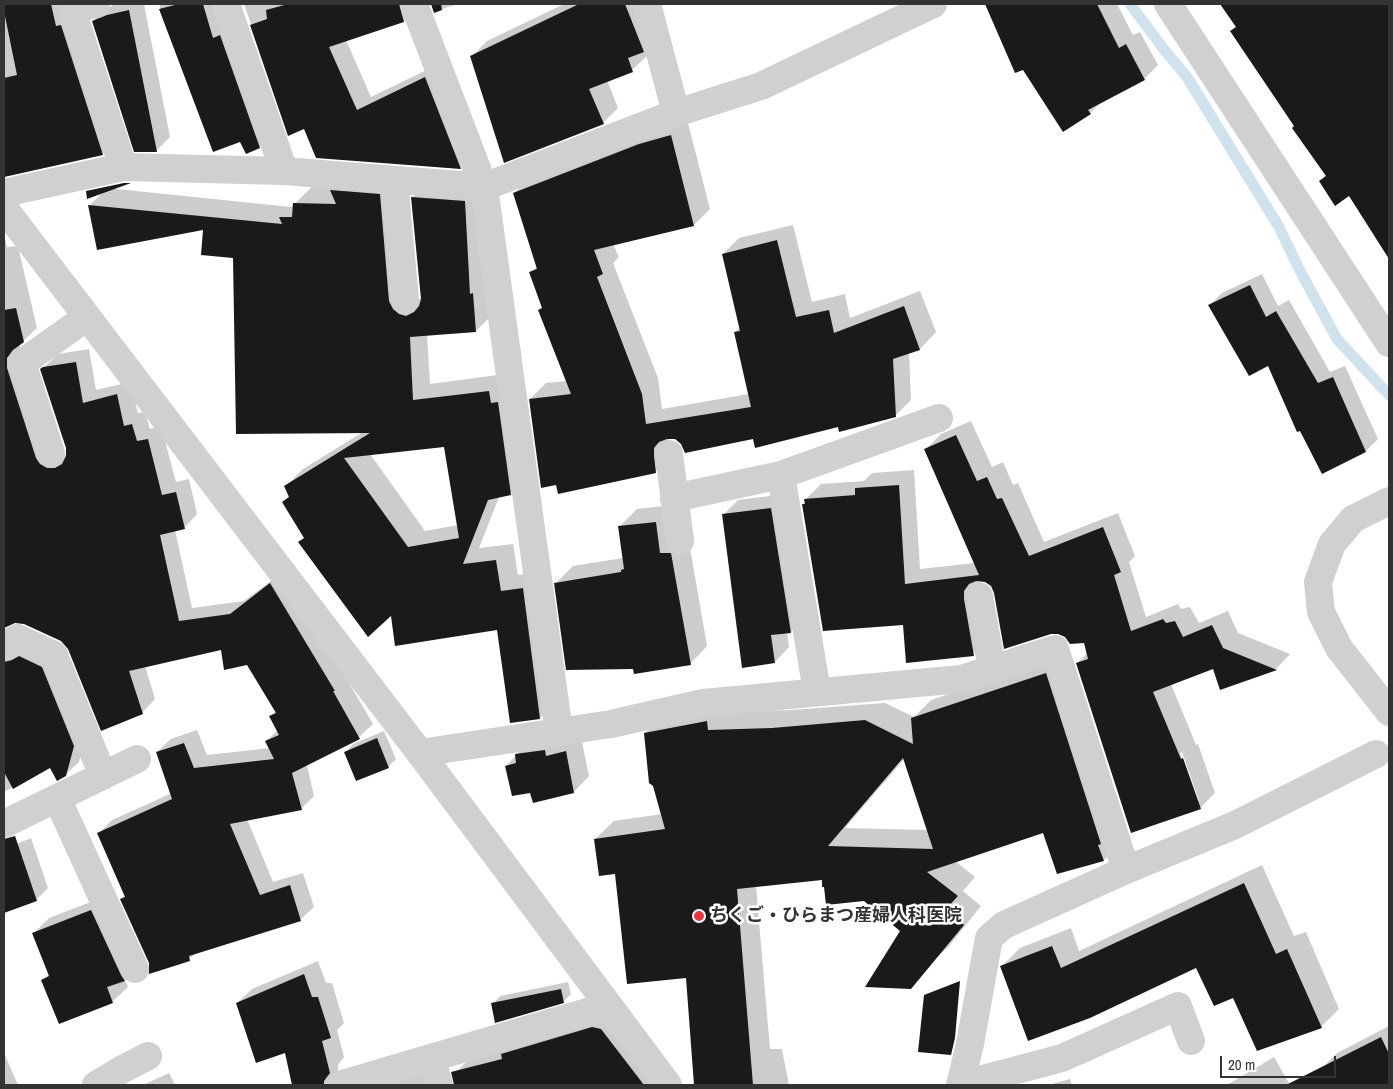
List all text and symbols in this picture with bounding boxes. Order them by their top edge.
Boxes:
place label: ちくご・ひらまつ産婦人科医院 [710,905,962,927]
marker: ちくご・ひらまつ産婦人科医院 [692,909,706,923]
scale bar [1223,1046,1339,1078]
text: 20 m [1228,1054,1255,1075]

